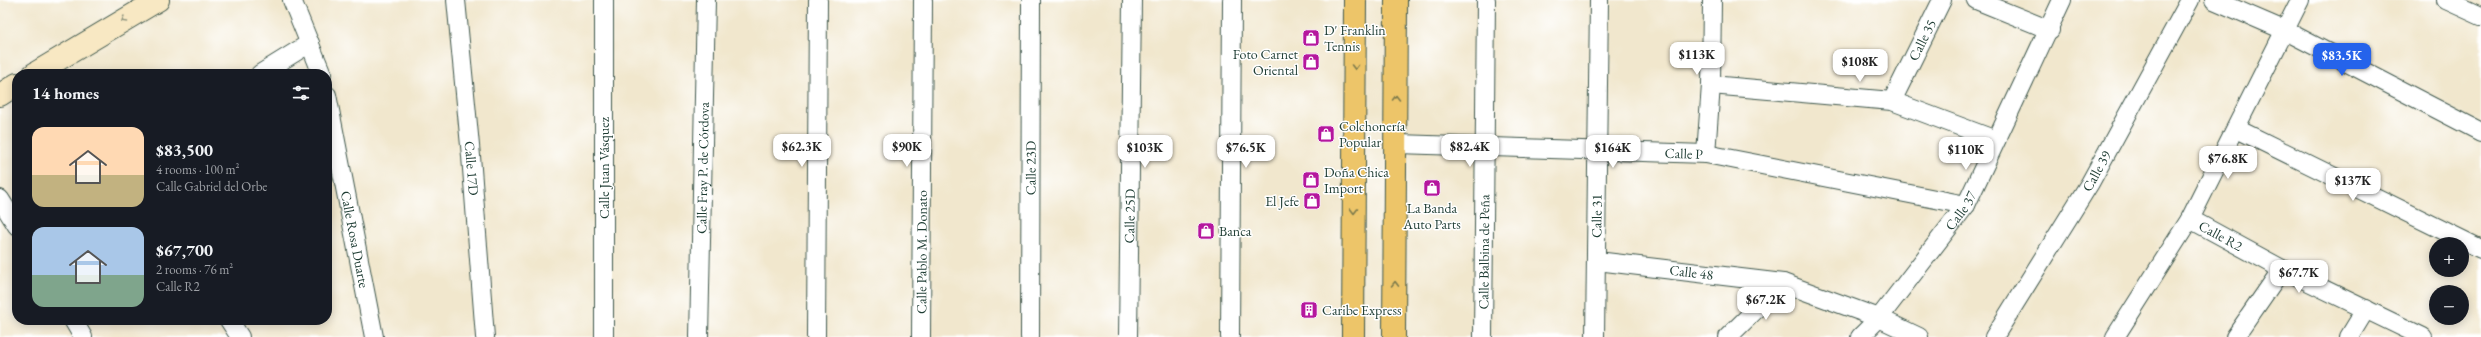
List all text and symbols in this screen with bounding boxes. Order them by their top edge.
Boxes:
one-way arrow [121,15,128,23]
street label: Calle 35 [1904,16,1940,64]
place label: D' Franklin Tennis [1324,21,1386,55]
shop icon: D' Franklin Tennis [1301,28,1321,48]
pin: $113K [1669,42,1725,76]
pin: $83.5K [2309,43,2375,77]
place label: Foto Carnet Oriental [1233,45,1299,79]
text: $113K [1679,46,1715,63]
text: $83.5K [2322,47,2362,64]
pin: $108K [1832,49,1888,83]
shop icon: Foto Carnet Oriental [1301,52,1321,72]
text: $108K [1842,53,1878,70]
one-way arrow [1351,64,1359,70]
text: 14 homes [32,82,99,104]
icon: filters [290,82,312,104]
one-way arrow [1392,95,1400,101]
street label: Calle Fray P. de Córdova [692,102,713,234]
street label: Calle Juan Vásquez [595,116,613,219]
place label: Colchonería Popular [1339,117,1406,151]
shop icon: Colchonería Popular [1316,124,1336,144]
pin: $62.3K [769,134,835,168]
pin: $90K [883,134,931,168]
pin: $82.4K [1437,134,1503,168]
pin: $103K [1117,135,1173,169]
pin: $76.5K [1213,135,1279,169]
pin: $164K [1585,135,1641,169]
pin: $110K [1938,137,1994,171]
text: $62.3K [782,138,822,155]
text: $90K [892,138,922,155]
text: $82.4K [1450,138,1490,155]
text: $83,500 [156,139,213,161]
text: $103K [1127,139,1163,156]
text: $76.5K [1226,139,1266,156]
text: $164K [1595,139,1631,156]
street label: Calle 17D [461,140,483,197]
street label: Calle 23D [1021,140,1040,195]
text: $110K [1948,141,1984,158]
icon: home [64,143,112,191]
street label: Calle P [1664,144,1704,163]
pin: $76.8K [2195,146,2261,180]
street label: Calle 39 [2078,147,2115,195]
text: $76.8K [2208,150,2248,167]
text: 4 rooms · 100 m² [156,161,240,178]
place label: Doña Chica Import [1324,163,1389,197]
pin: $137K [2325,168,2381,202]
shop icon: Doña Chica Import [1301,170,1321,190]
text: $137K [2335,172,2371,189]
text: Calle Gabriel del Orbe [156,178,267,195]
shop icon: La Banda Auto Parts [1422,178,1442,198]
street label: Calle 25D [1120,188,1139,243]
street label: Calle 37 [1941,188,1980,234]
street label: Calle Rosa Duarte [337,189,373,290]
street label: Calle Pablo M. Donato [912,190,931,314]
shop icon: El Jefe [1302,191,1322,211]
place label: El Jefe [1265,192,1300,210]
street label: Calle Balbina de Peña [1474,194,1493,310]
street label: Calle 31 [1587,194,1606,238]
place label: La Banda Auto Parts [1402,199,1461,233]
one-way arrow [1350,208,1358,214]
street label: Calle R2 [2196,217,2246,255]
shop icon: Banca [1196,221,1216,241]
place label: Banca [1219,222,1252,240]
map controls [2429,237,2469,325]
button: + [2429,237,2469,277]
text: $67,700 [156,239,213,261]
icon: home [64,243,112,291]
pin: $67.7K [2266,260,2332,294]
text: 2 rooms · 76 m² [156,261,233,278]
street label: Calle 48 [1668,261,1715,284]
text: $67.7K [2279,264,2319,281]
text: Calle R2 [156,278,200,295]
one-way arrow [1391,281,1399,287]
button: − [2429,285,2469,325]
pin: $67.2K [1733,287,1799,321]
text: $67.2K [1746,291,1786,308]
building icon: Caribe Express [1299,300,1319,320]
place label: Caribe Express [1322,301,1402,319]

